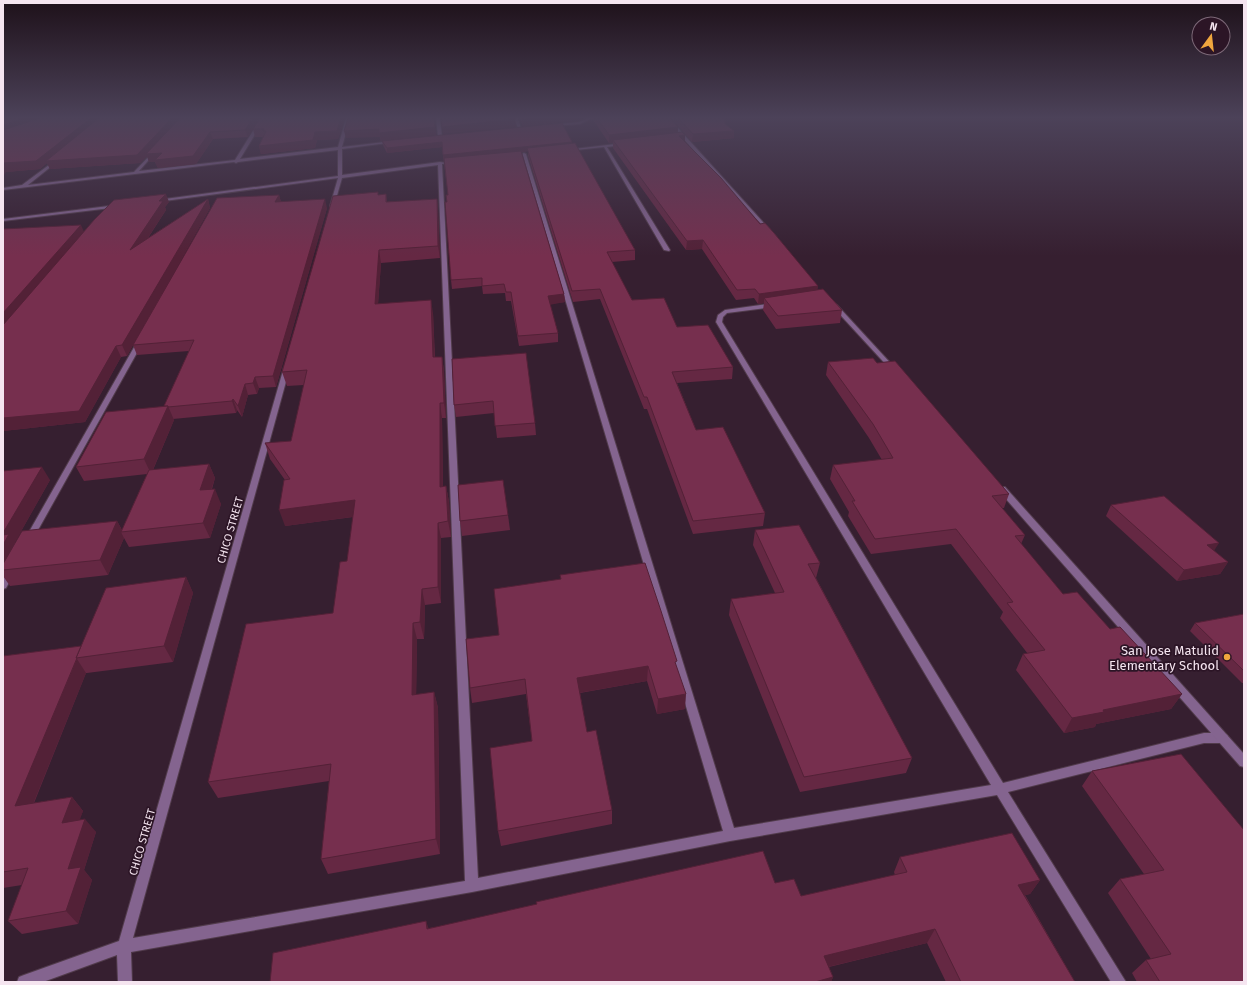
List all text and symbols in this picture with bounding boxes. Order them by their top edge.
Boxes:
north arrow [1191,16,1231,56]
text: N [1208,20,1219,34]
street label: CHICO STREET [215,495,246,565]
place label: San Jose Matulid Elementary School [1109,643,1219,673]
marker: San Jose Matulid Elementary School [1222,652,1232,662]
street label: CHICO STREET [127,807,158,877]

